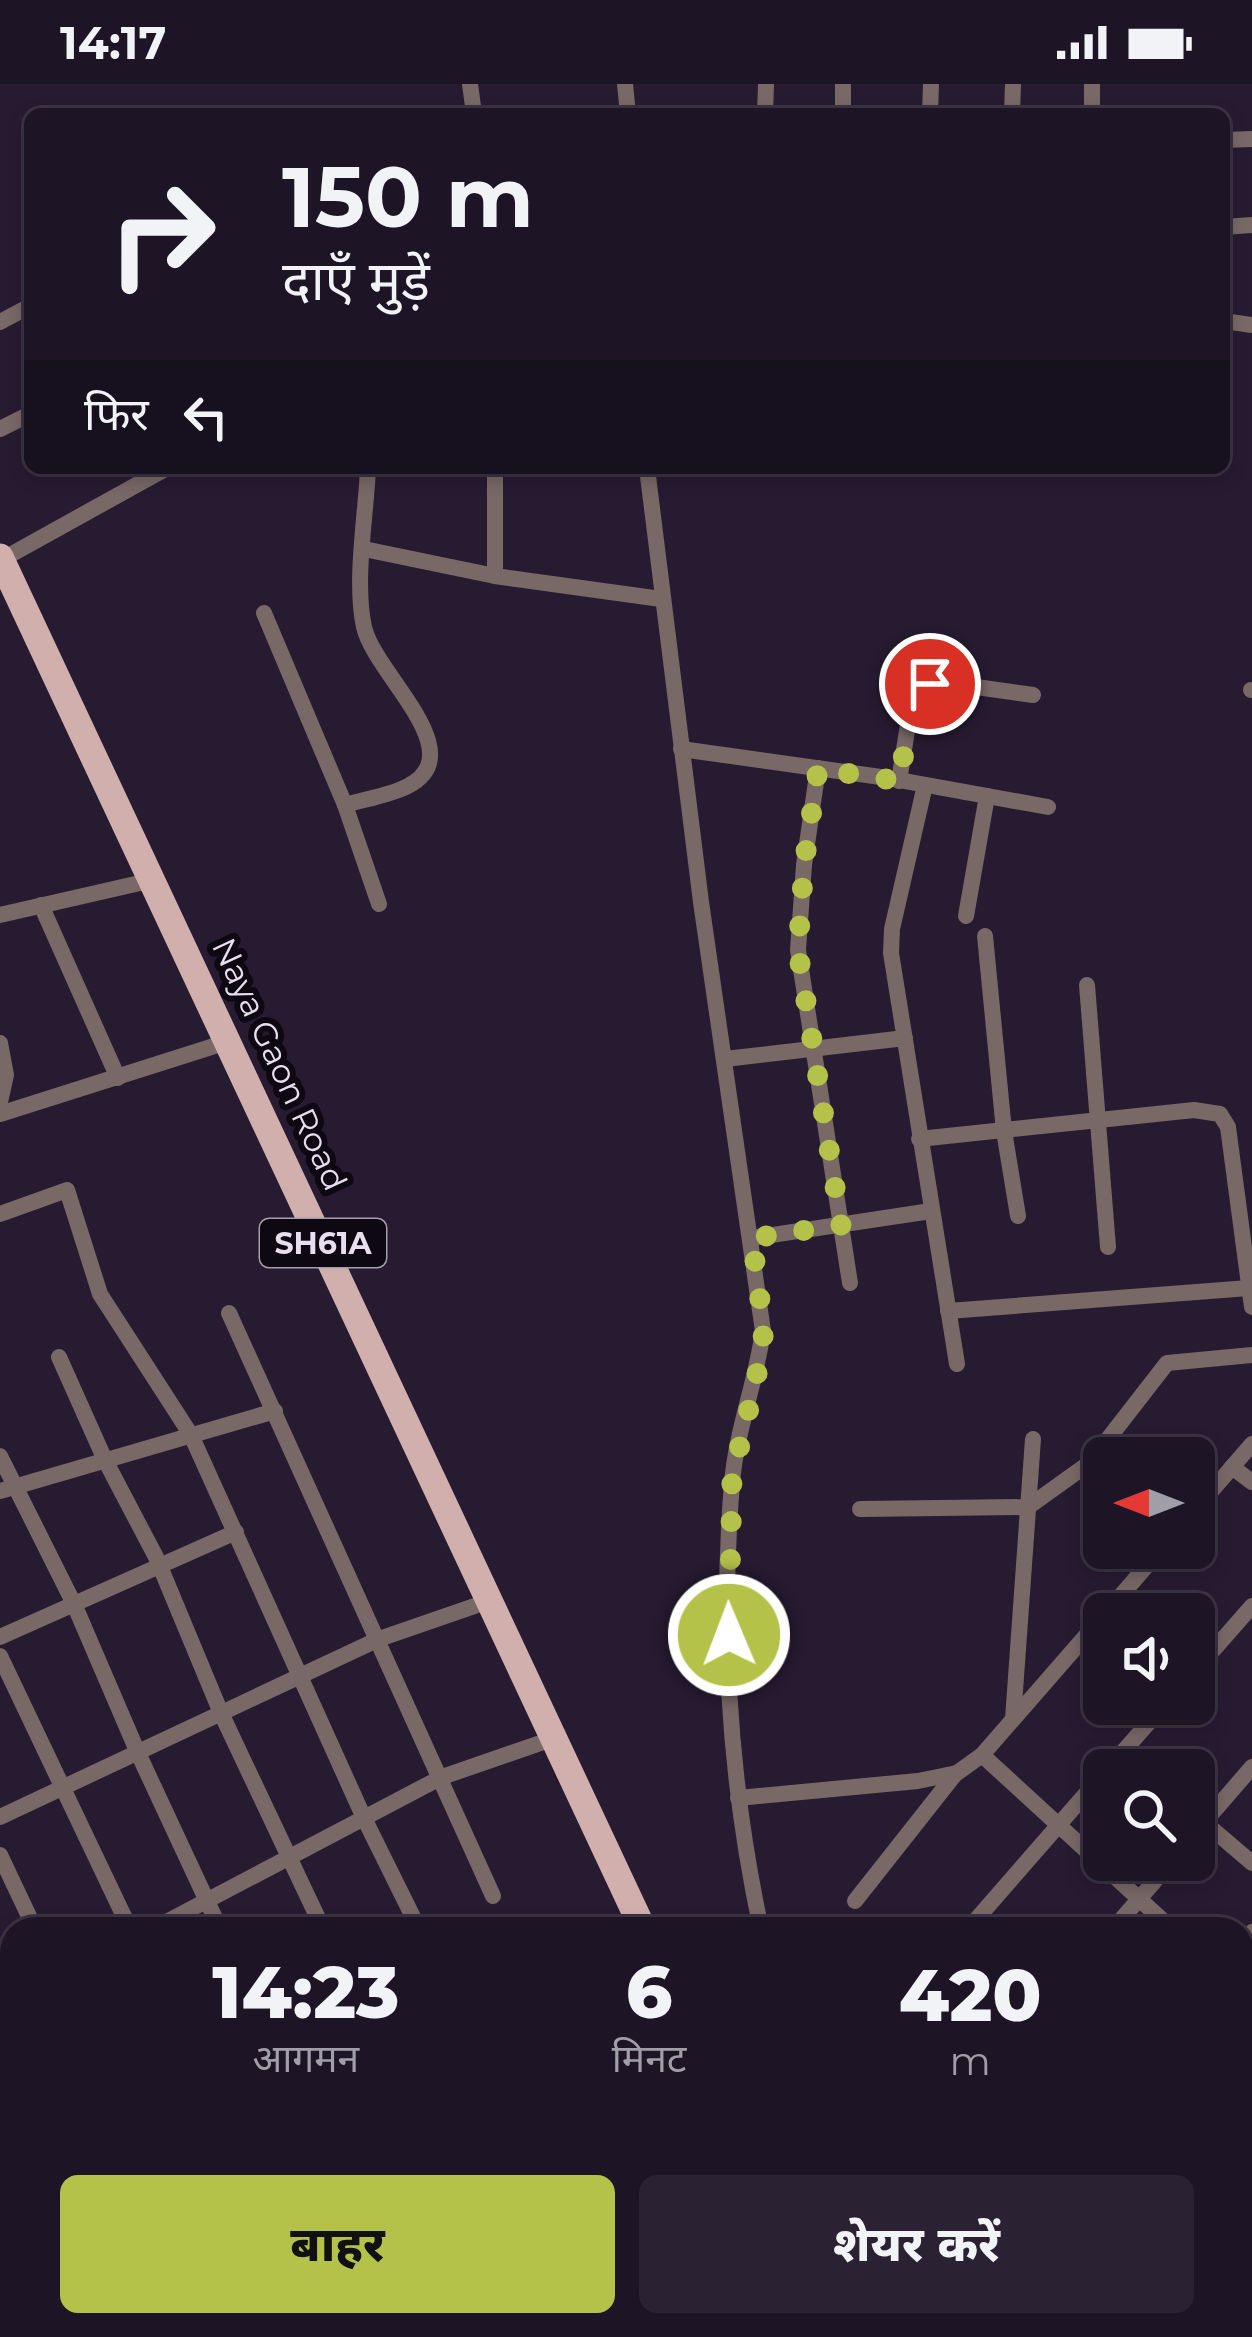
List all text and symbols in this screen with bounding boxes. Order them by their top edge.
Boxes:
text: 14:17 [60,15,166,70]
text: 150 m [282,146,534,248]
icon: right [84,156,240,312]
text: दाएँ मुड़ें [282,248,430,314]
icon: left [173,384,239,450]
text: फिर [84,386,149,441]
pin [879,633,981,735]
icon: arrive [897,651,963,717]
street label: Naya Gaon Road [204,931,356,1197]
road number: SH61A [260,1219,386,1267]
north arrow [1083,1437,1215,1569]
map controls [1083,1437,1215,1881]
position arrow [666,1572,792,1698]
button: sound [1083,1593,1215,1725]
button: search [1083,1749,1215,1881]
text: 14:23 [212,1948,399,2036]
text: 6 [626,1948,673,2036]
text: 420 [899,1951,1042,2039]
text: आगमन [252,2034,359,2082]
text: मिनट [612,2034,687,2082]
text: m [950,2037,991,2085]
button: बाहर [60,2175,615,2313]
button: शेयर करें [639,2175,1194,2313]

